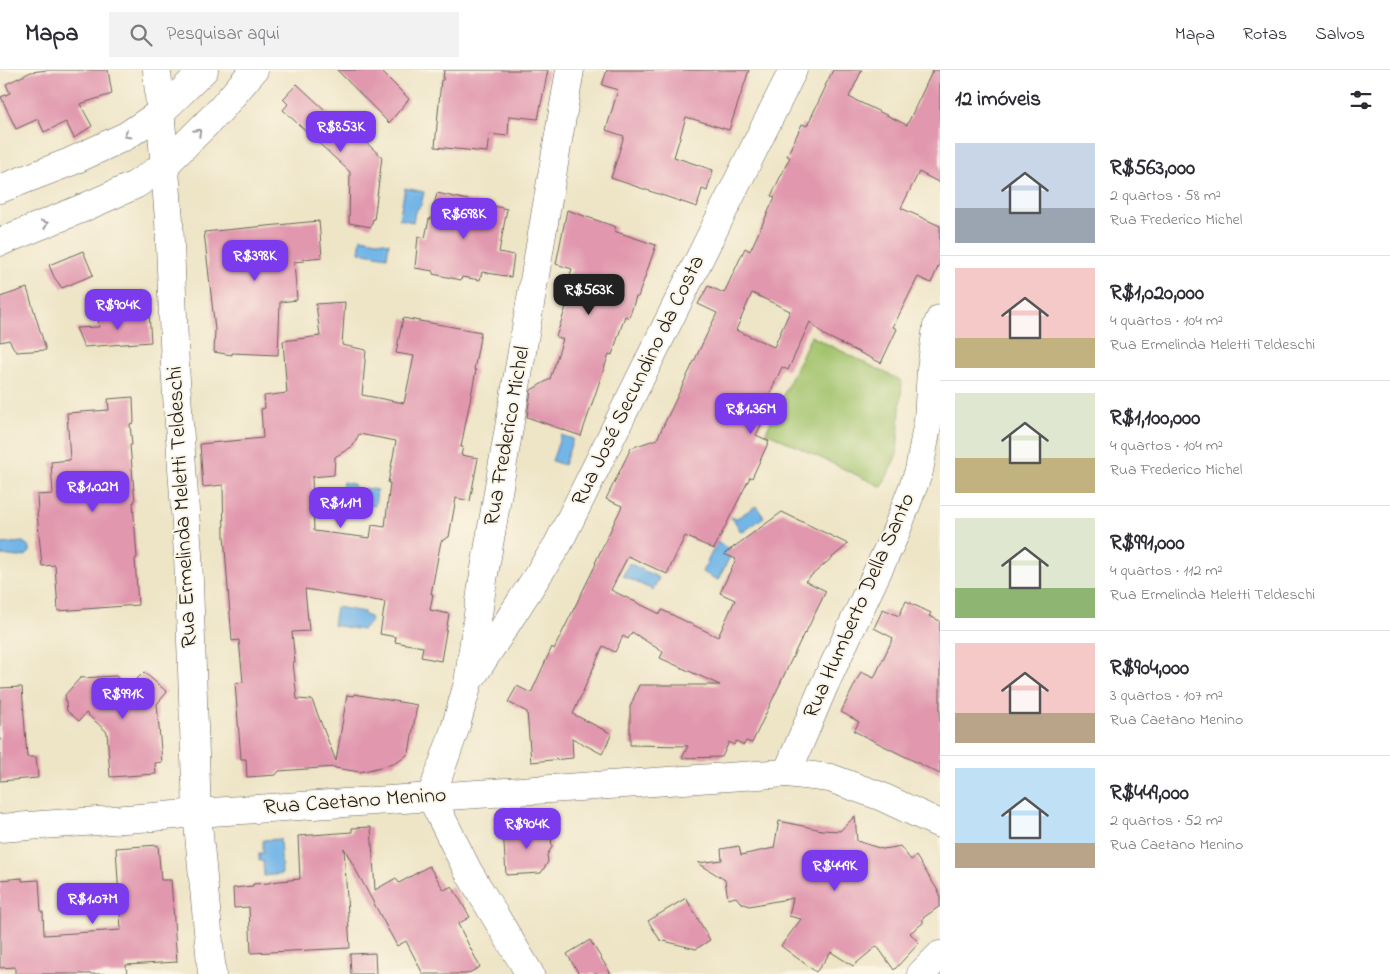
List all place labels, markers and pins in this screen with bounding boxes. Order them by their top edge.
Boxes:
pin: R$853K [300,111,382,153]
pin: R$698K [423,198,505,240]
pin: R$398K [214,240,296,282]
pin: R$563K [548,274,630,316]
pin: R$904K [77,288,159,331]
pin: R$1.36M [705,392,797,435]
pin: R$1.02M [47,470,139,513]
pin: R$1.1M [300,486,382,529]
pin: R$991K [82,678,164,720]
pin: R$904K [486,808,568,850]
pin: R$449K [794,850,876,892]
pin: R$1.07M [47,882,139,925]

